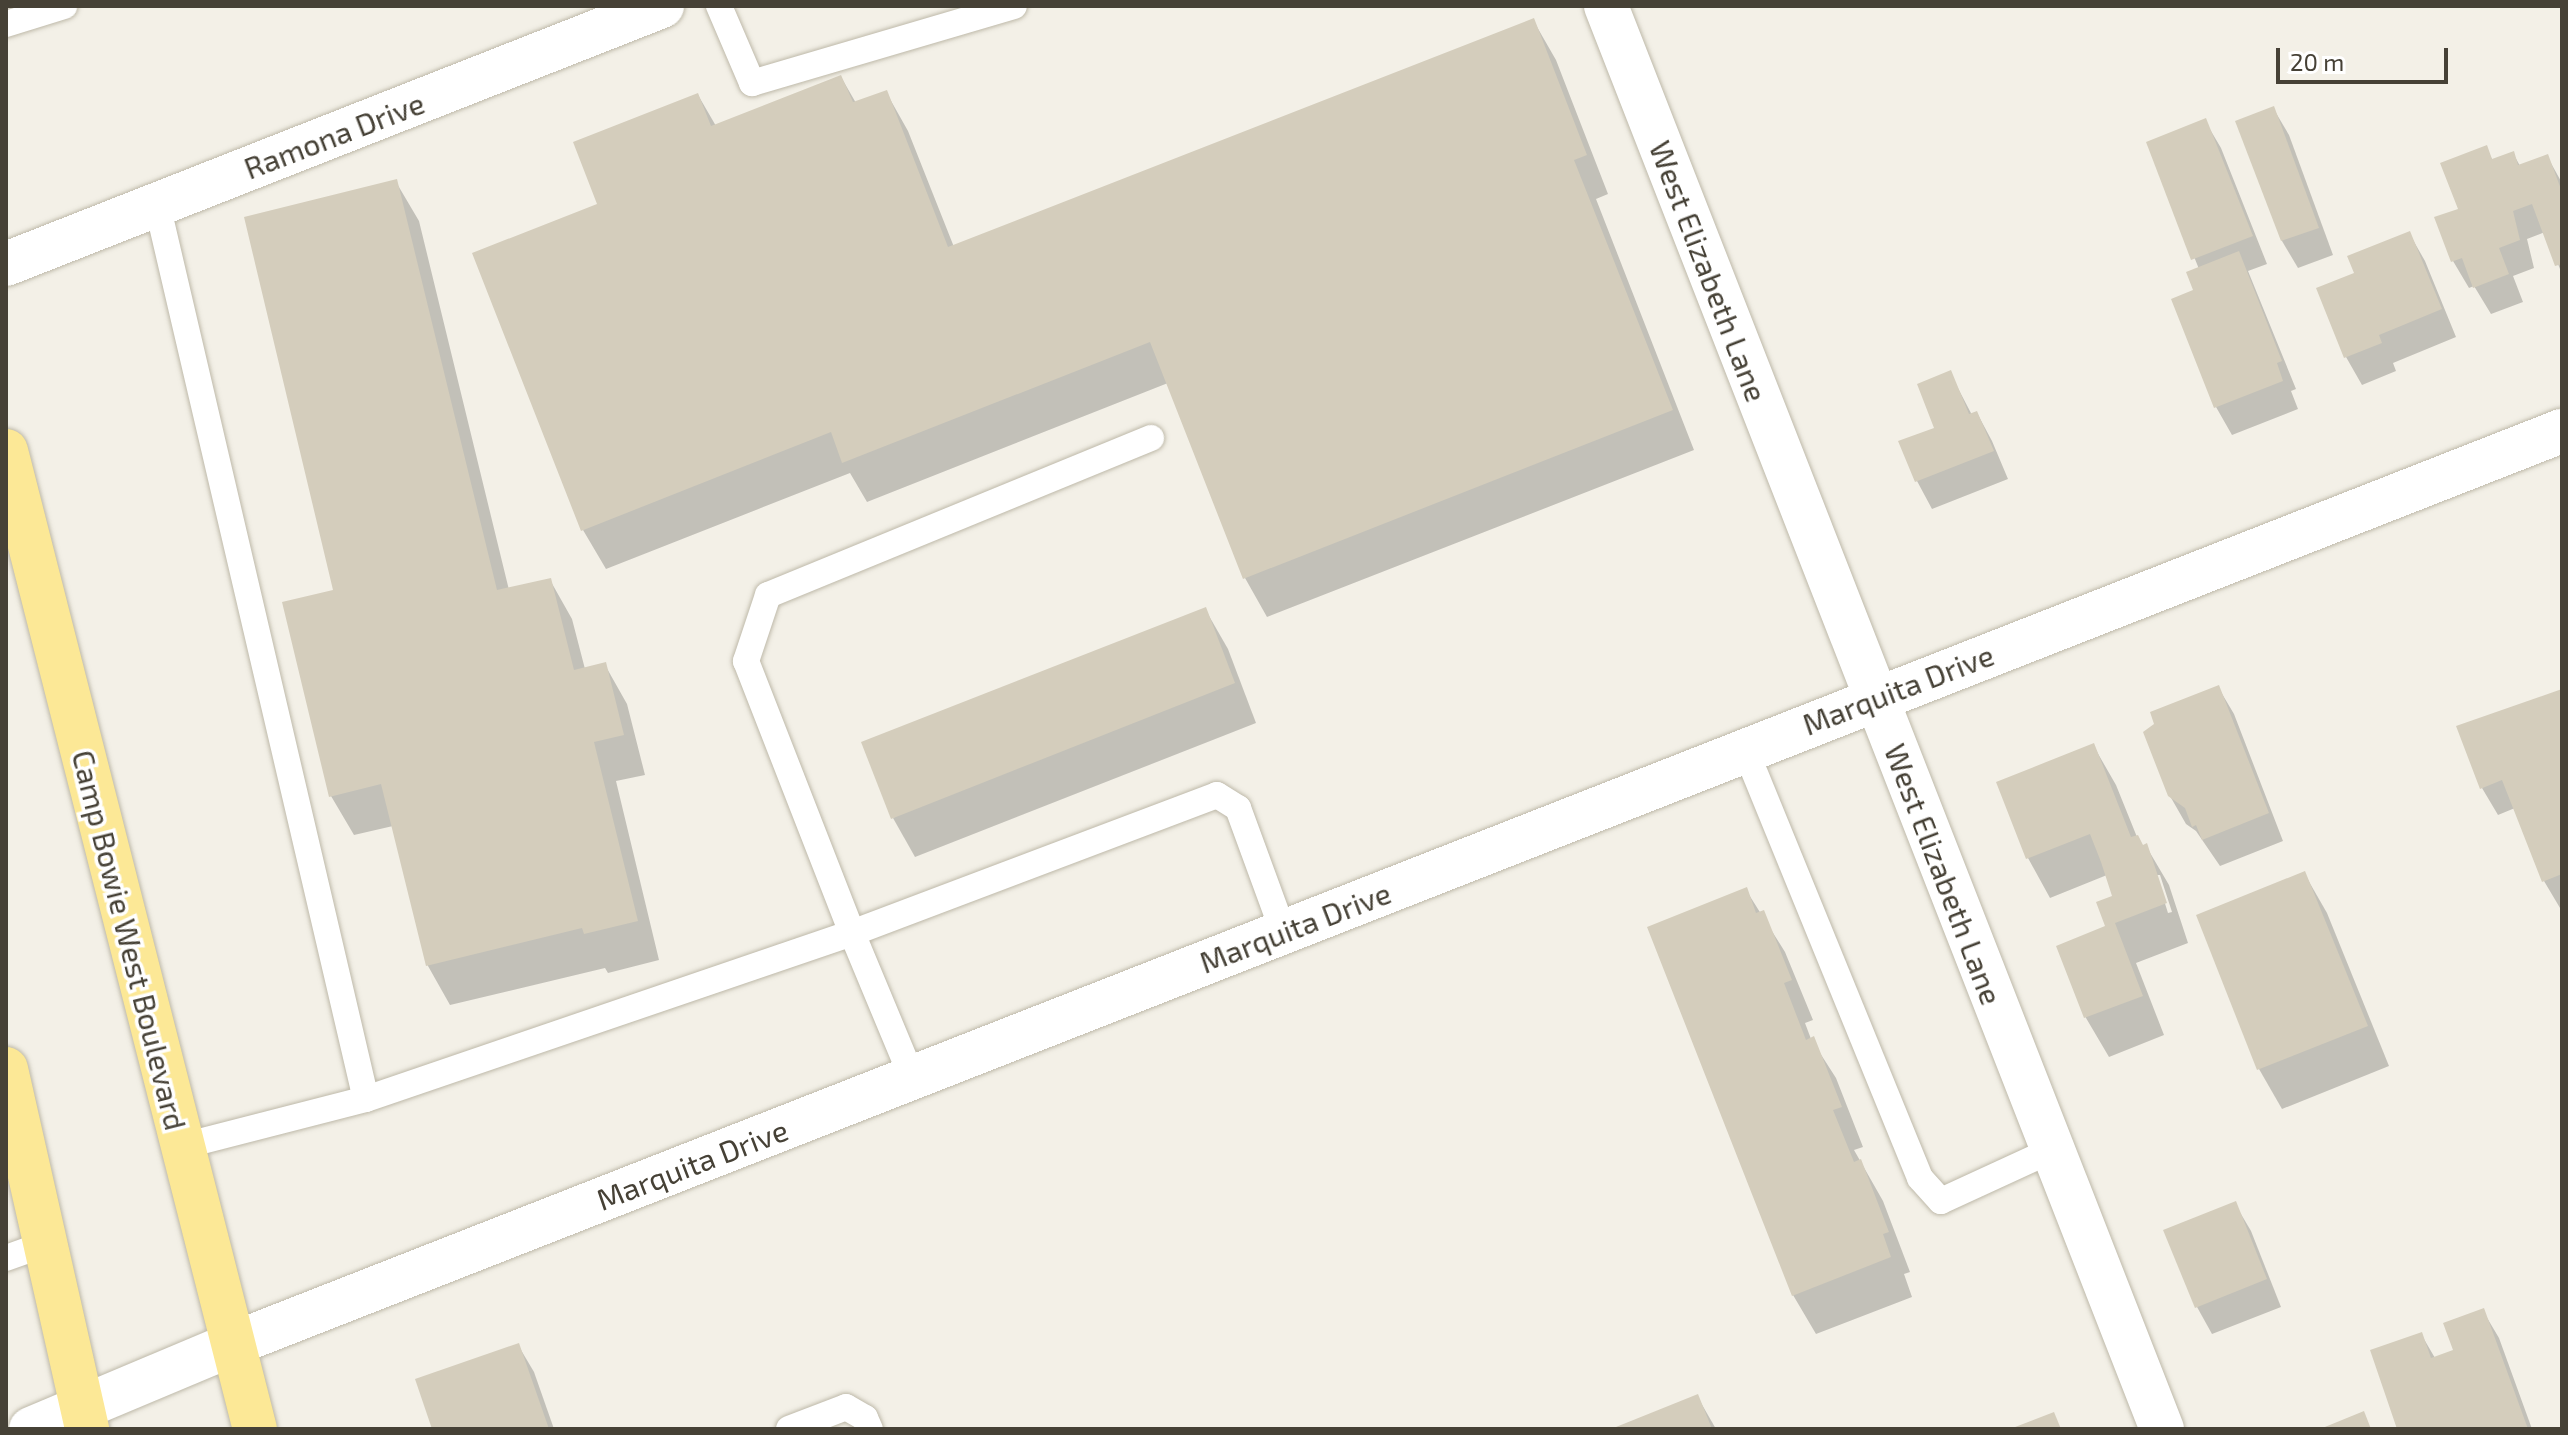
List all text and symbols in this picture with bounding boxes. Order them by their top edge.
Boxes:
scale bar [2280,32,2452,82]
text: 20 m [2290,47,2344,76]
street label: Ramona Drive [239,84,429,186]
street label: West Elizabeth Lane [1643,135,1775,407]
street label: Marquita Drive [1797,636,1999,742]
street label: West Elizabeth Lane [1878,738,2010,1010]
street label: Camp Bowie West Boulevard [65,746,195,1134]
street label: Marquita Drive [1194,874,1396,980]
street label: Marquita Drive [591,1111,793,1217]

